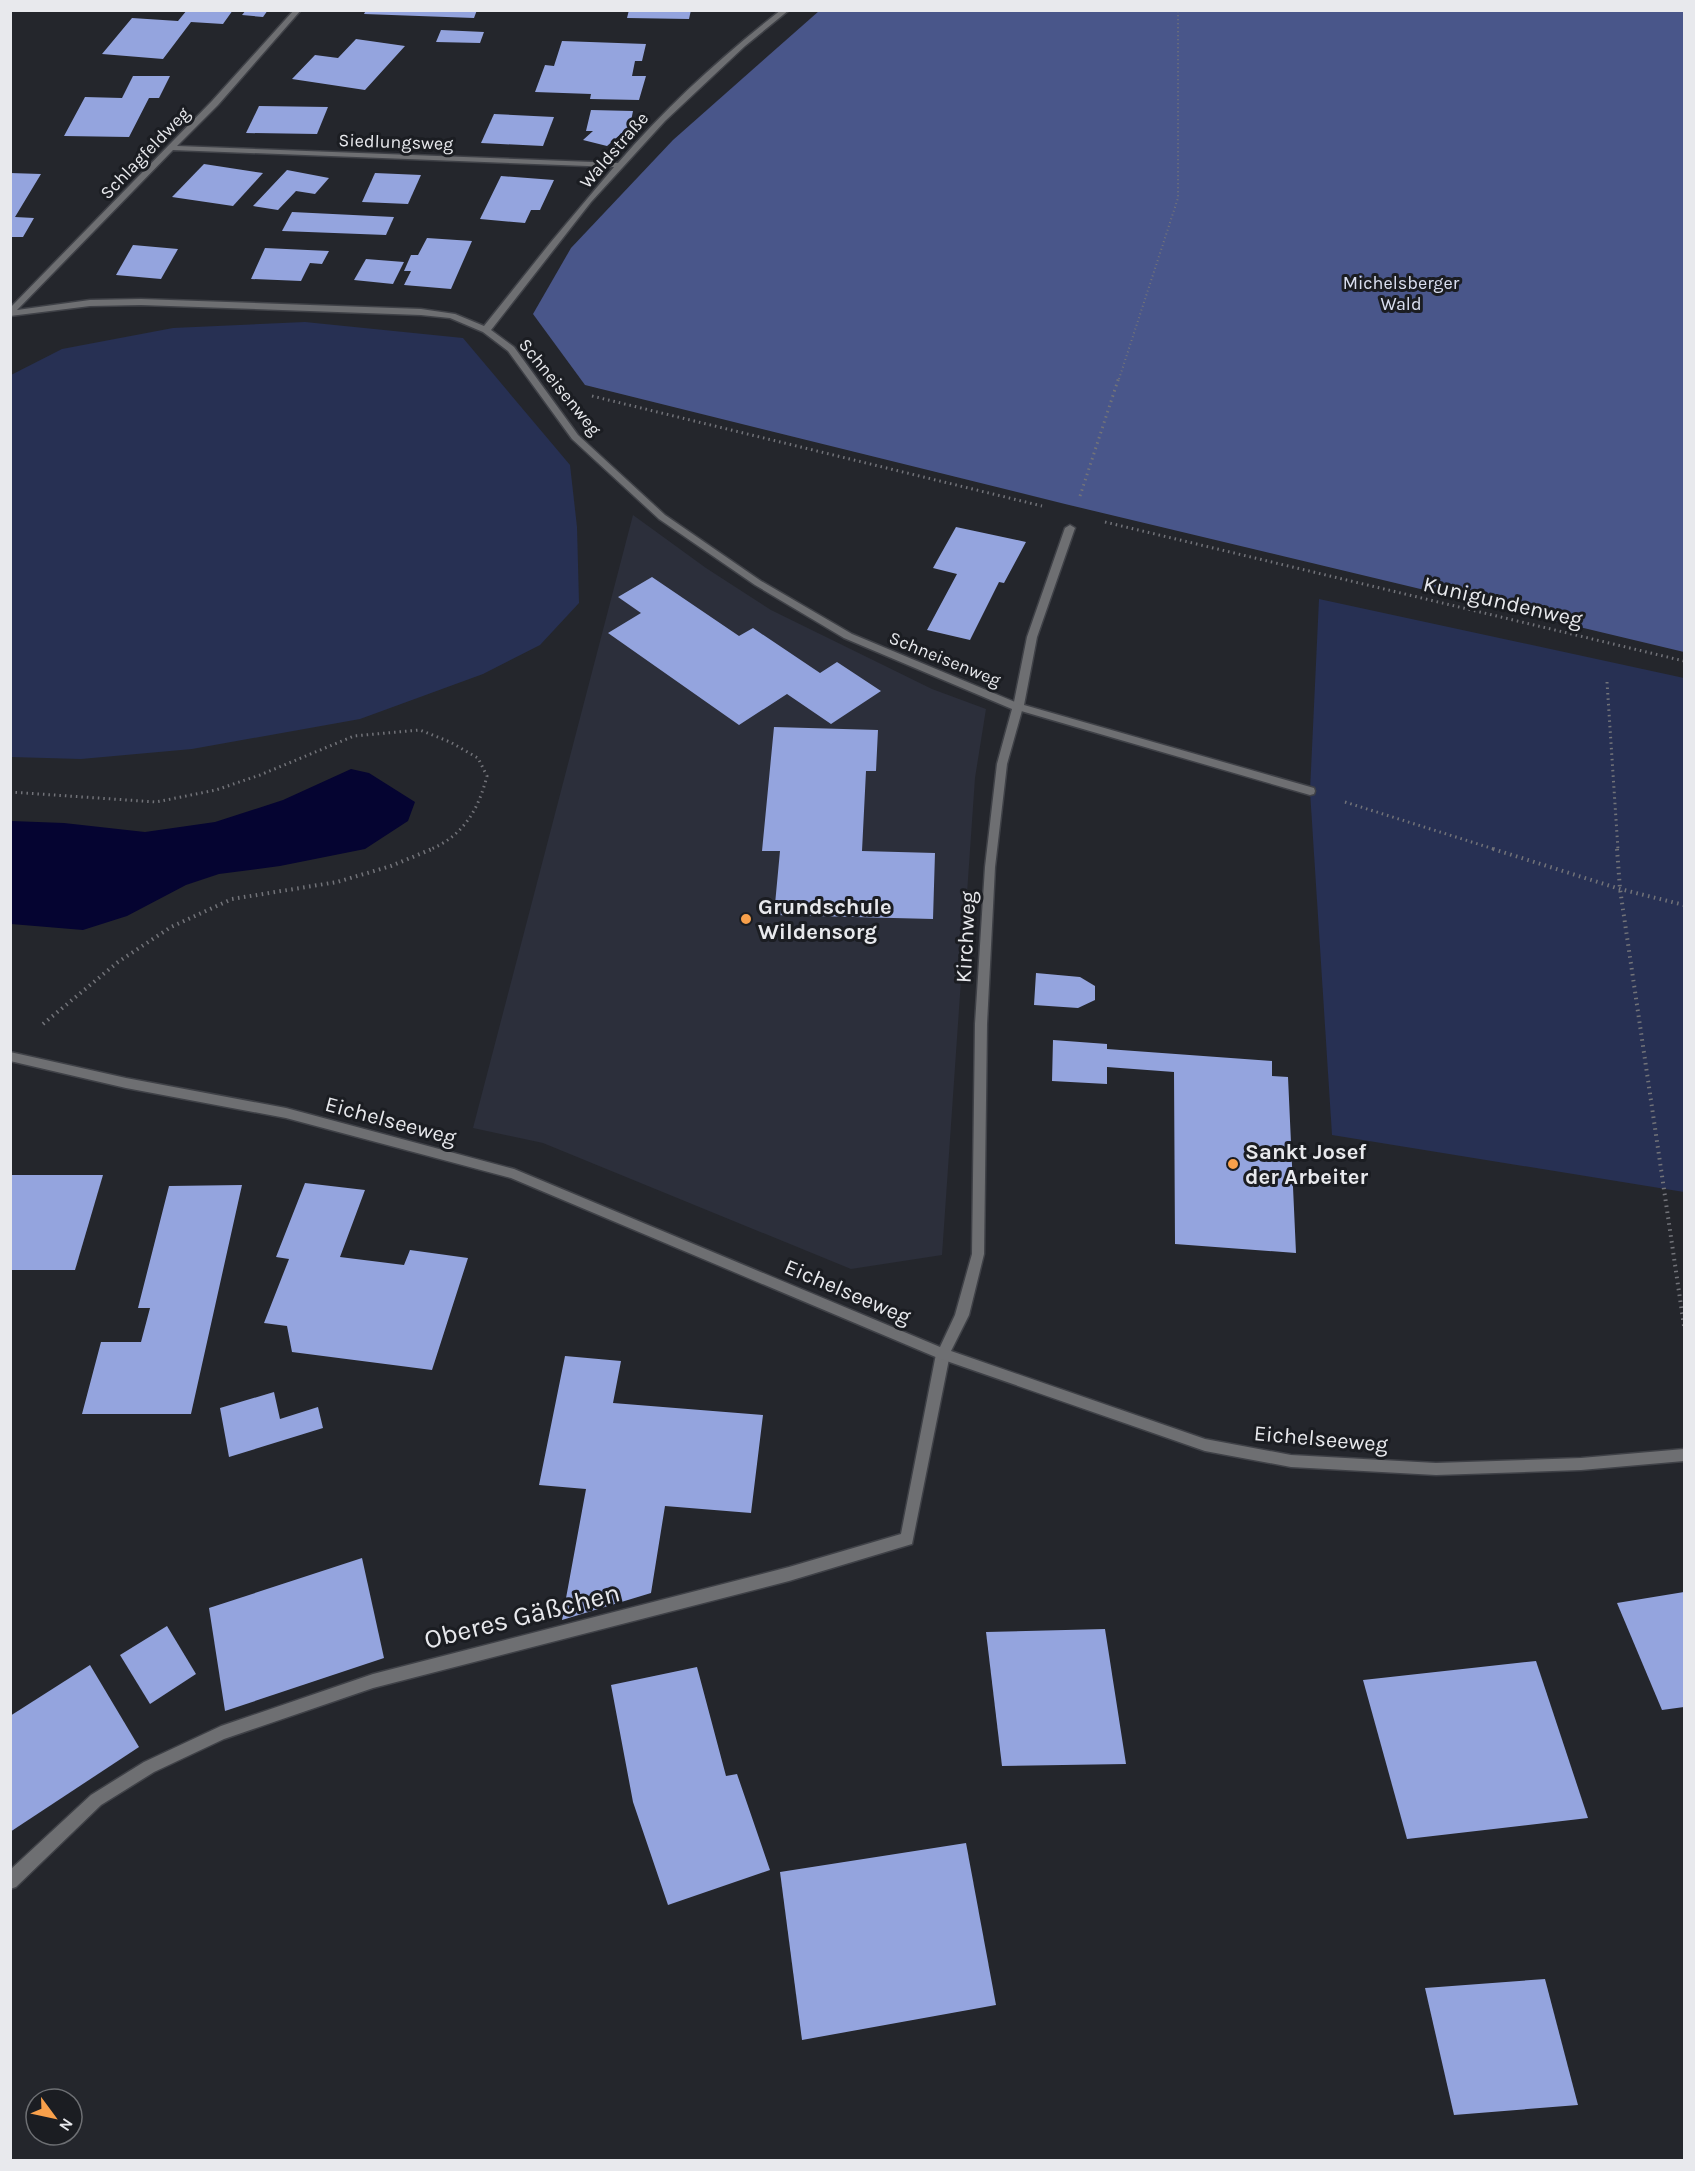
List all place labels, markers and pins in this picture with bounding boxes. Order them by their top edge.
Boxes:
place label: Grundschule Wildensorg [758,894,892,945]
marker: Grundschule Wildensorg [739,912,753,926]
place label: Sankt Josef der Arbeiter [1245,1139,1368,1190]
marker: Sankt Josef der Arbeiter [1226,1157,1240,1171]

